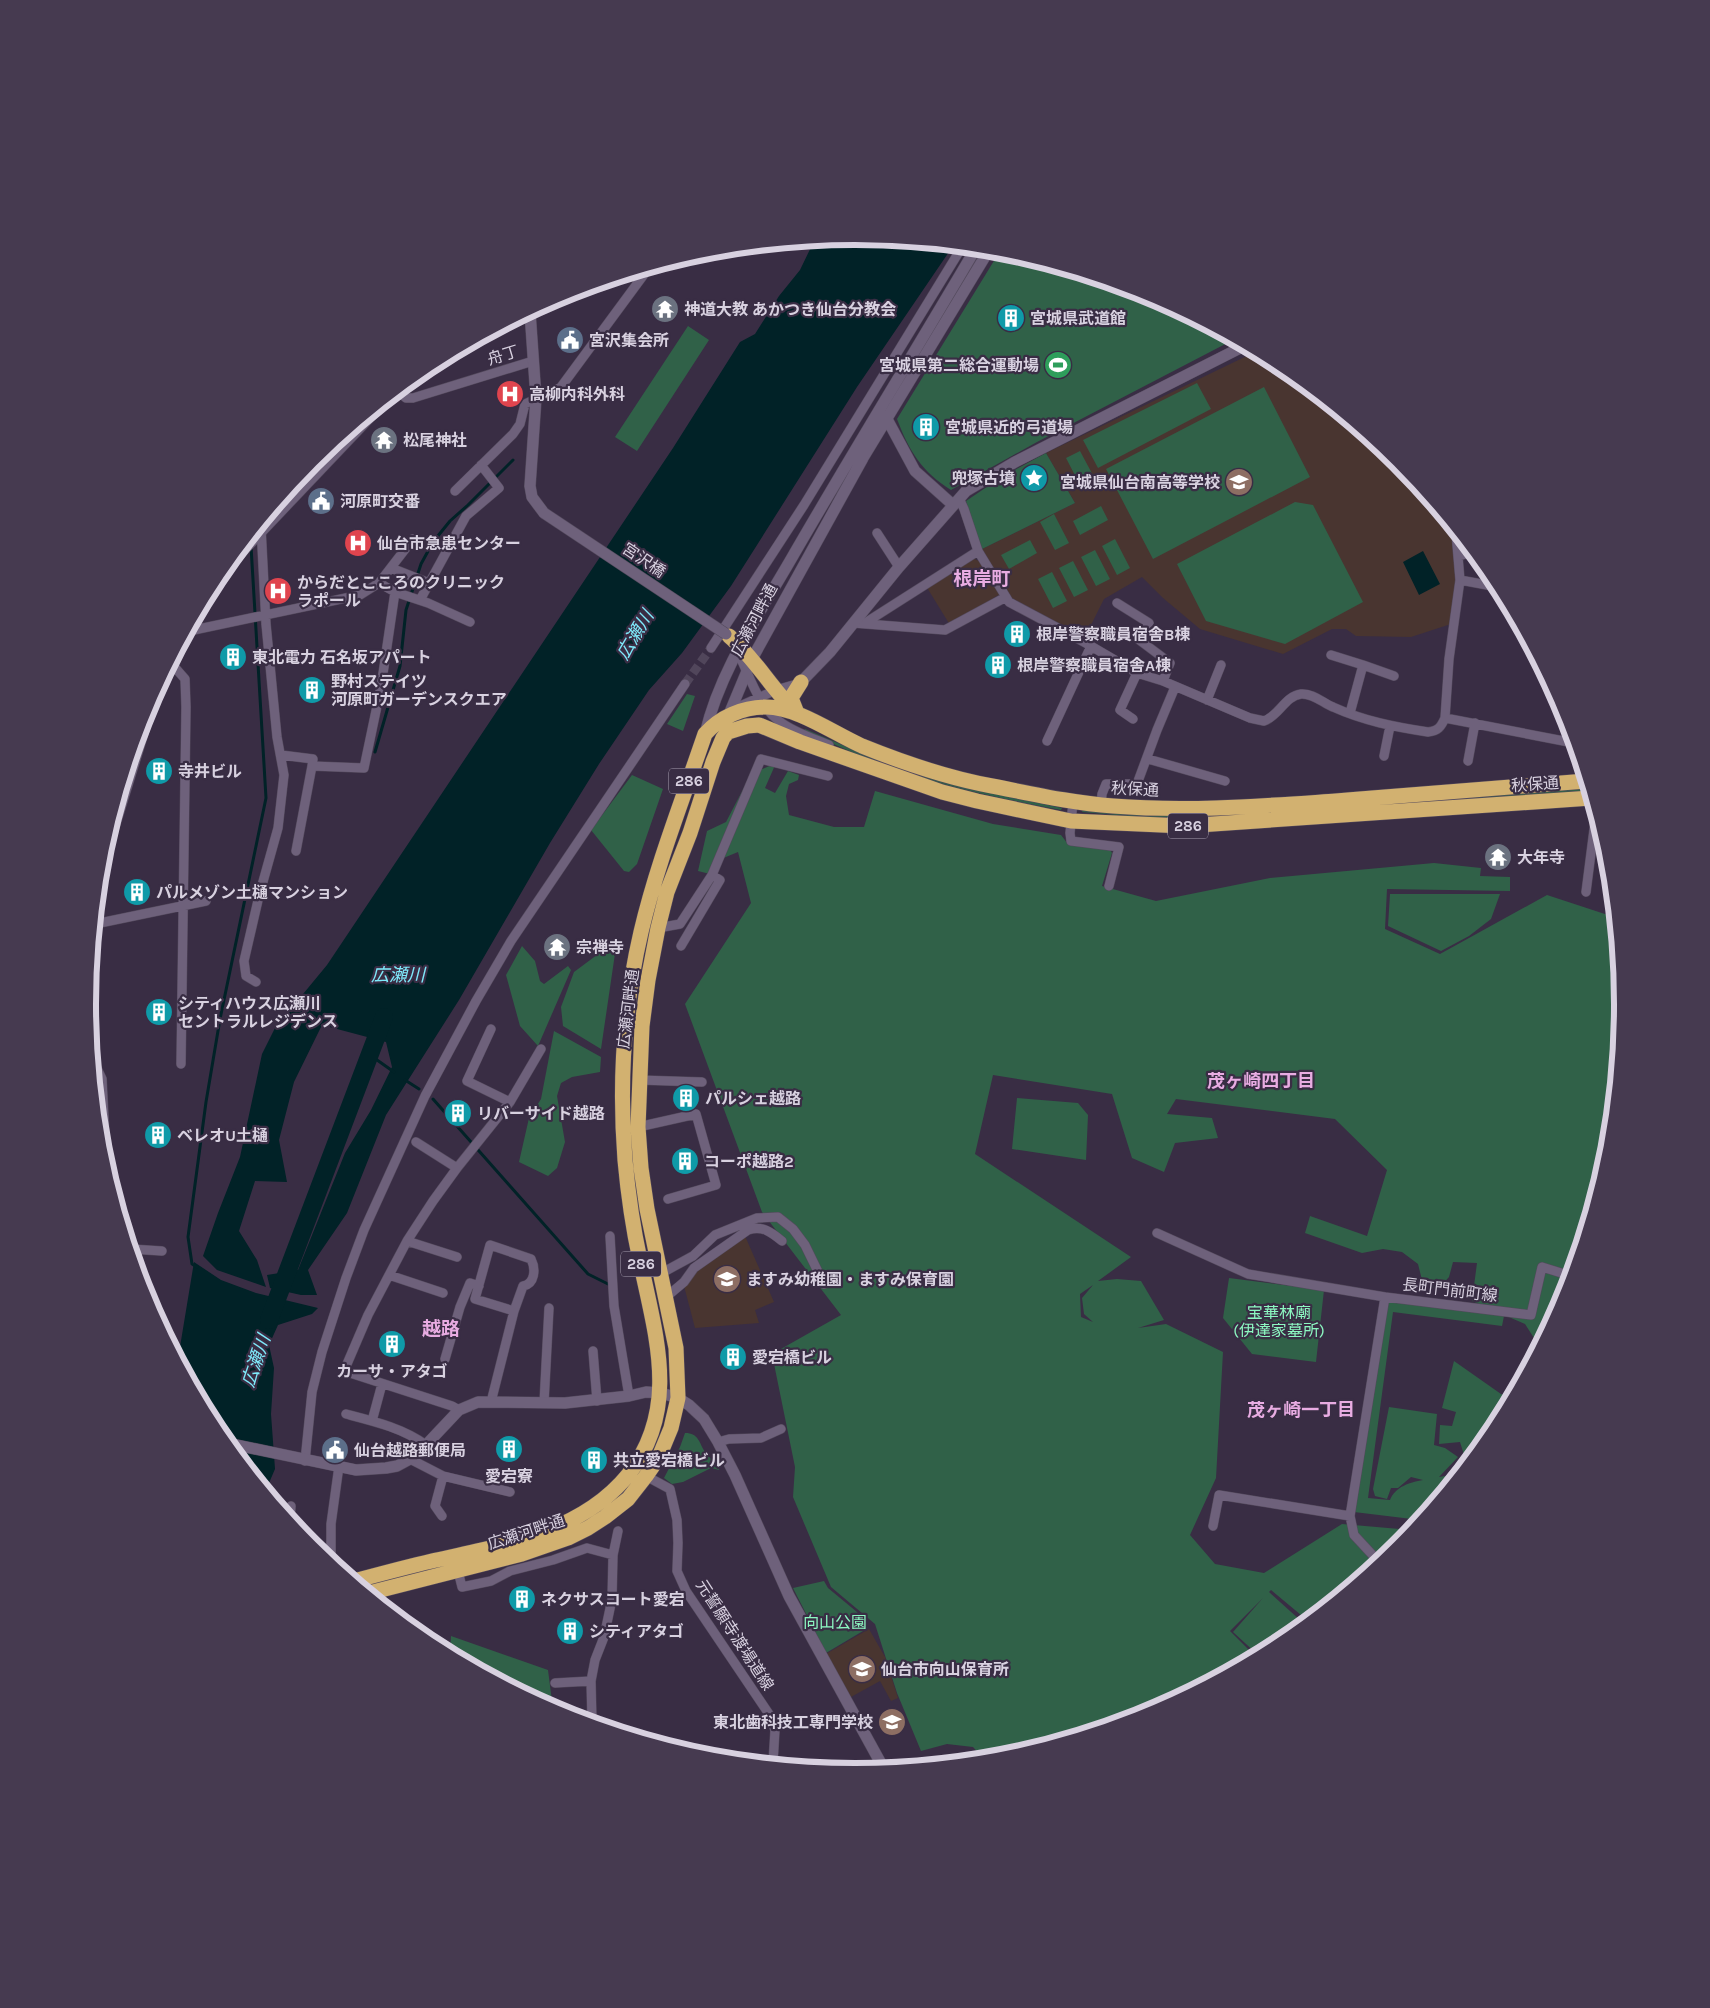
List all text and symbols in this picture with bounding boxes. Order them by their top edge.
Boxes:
temple icon: 神道大教 あかつき仙台分教会 [650,294,680,324]
place label: 神道大教 あかつき仙台分教会 [684,300,896,319]
building icon: 宮城県武道館 [996,303,1026,333]
place label: 宮城県武道館 [1030,309,1126,328]
public building icon: 宮沢集会所 [555,325,585,355]
place label: 宮沢集会所 [589,331,669,350]
street label: 舟丁 [485,341,521,369]
sports icon: 宮城県第二総合運動場 [1043,350,1073,380]
place label: 宮城県第二総合運動場 [879,356,1039,375]
hospital icon: 高柳内科外科 [495,379,525,409]
place label: 高柳内科外科 [529,385,625,404]
building icon: 宮城県近的弓道場 [911,412,941,442]
place label: 宮城県近的弓道場 [945,418,1073,437]
temple icon: 松尾神社 [369,425,399,455]
place label: 松尾神社 [403,431,467,450]
place icon: 兜塚古墳 [1019,463,1049,493]
school or university icon: 宮城県仙台南高等学校 [1224,467,1254,497]
place label: 兜塚古墳 [951,469,1015,488]
place label: 宮城県仙台南高等学校 [1060,473,1220,492]
public building icon: 河原町交番 [306,486,336,516]
place label: 河原町交番 [340,492,420,511]
hospital icon: 仙台市急患センター [343,528,373,558]
place label: 仙台市急患センター [376,534,521,553]
street label: 宮沢橋 [619,539,669,581]
district label: 根岸町 [953,568,1011,590]
place label: からだとこころのクリニック ラポール [297,573,505,610]
hospital icon: からだとこころのクリニック ラポール [263,576,293,606]
street label: 広瀬河畔通 [727,580,781,660]
water label: 広瀬川 [612,604,659,664]
building icon: 根岸警察職員宿舎B棟 [1002,619,1032,649]
place label: 根岸警察職員宿舎B棟 [1036,625,1190,644]
building icon: 東北電力 石名坂アパート [218,642,248,672]
place label: 東北電力 石名坂アパート [252,648,432,667]
building icon: 根岸警察職員宿舎A棟 [983,650,1013,680]
place label: 根岸警察職員宿舎A棟 [1017,656,1171,675]
place label: 野村ステイツ 河原町ガーデンスクエア [331,672,507,709]
building icon: 野村ステイツ 河原町ガーデンスクエア [297,675,327,705]
building icon: 寺井ビル [144,756,174,786]
place label: 寺井ビル [178,762,242,781]
road number: 286 [669,768,709,794]
street label: 秋保通 [1510,773,1560,795]
street label: 秋保通 [1111,778,1159,800]
road number: 286 [1168,814,1208,838]
temple icon: 大年寺 [1483,842,1513,872]
place label: 大年寺 [1517,848,1565,867]
building icon: パルメゾン土樋マンション [122,877,152,907]
place label: パルメゾン土樋マンション [156,883,348,902]
temple icon: 宗禅寺 [542,932,572,962]
place label: 宗禅寺 [576,938,624,957]
water label: 広瀬川 [371,964,427,986]
street label: 広瀬河畔通 [614,968,642,1050]
place label: シティハウス広瀬川 セントラルレジデンス [178,994,338,1031]
building icon: シティハウス広瀬川 セントラルレジデンス [144,997,174,1027]
district label: 茂ヶ崎四丁目 [1207,1070,1315,1092]
building icon: パルシェ越路 [671,1083,701,1113]
place label: パルシェ越路 [705,1089,801,1108]
building icon: リバーサイド越路 [443,1098,473,1128]
place label: リバーサイド越路 [477,1104,605,1123]
building icon: ベレオU土樋 [143,1120,173,1150]
place label: ベレオU土樋 [177,1126,268,1145]
building icon: コーポ越路2 [670,1146,700,1176]
place label: コーポ越路2 [704,1152,794,1171]
road number: 286 [621,1252,661,1276]
school or university icon: ますみ幼稚園・ますみ保育園 [712,1264,742,1294]
place label: ますみ幼稚園・ますみ保育園 [746,1270,954,1289]
street label: 長町門前町線 [1401,1275,1499,1305]
park label: 宝華林廟 (伊達家墓所) [1233,1303,1325,1340]
district label: 越路 [422,1318,460,1340]
building icon: カーサ・アタゴ [377,1329,407,1359]
water label: 広瀬川 [237,1330,276,1390]
building icon: 愛宕橋ビル [718,1342,748,1372]
place label: 愛宕橋ビル [752,1348,832,1367]
place label: カーサ・アタゴ [336,1362,448,1381]
district label: 茂ヶ崎一丁目 [1247,1399,1355,1421]
building icon: 愛宕寮 [494,1434,524,1464]
public building icon: 仙台越路郵便局 [320,1435,350,1465]
place label: 仙台越路郵便局 [353,1441,466,1460]
building icon: 共立愛宕橋ビル [579,1445,609,1475]
place label: 共立愛宕橋ビル [613,1451,725,1470]
place label: 愛宕寮 [485,1467,533,1486]
street label: 広瀬河畔通 [485,1511,567,1553]
street label: 元誓願寺渡場道線 [692,1576,778,1694]
building icon: ネクサスコート愛宕 [507,1584,537,1614]
place label: ネクサスコート愛宕 [541,1590,685,1609]
park label: 向山公園 [803,1613,867,1632]
building icon: シティアタゴ [555,1616,585,1646]
place label: シティアタゴ [589,1622,684,1641]
school or university icon: 仙台市向山保育所 [847,1654,877,1684]
place label: 仙台市向山保育所 [880,1660,1009,1679]
school or university icon: 東北歯科技工専門学校 [877,1707,907,1737]
place label: 東北歯科技工専門学校 [713,1713,873,1732]

